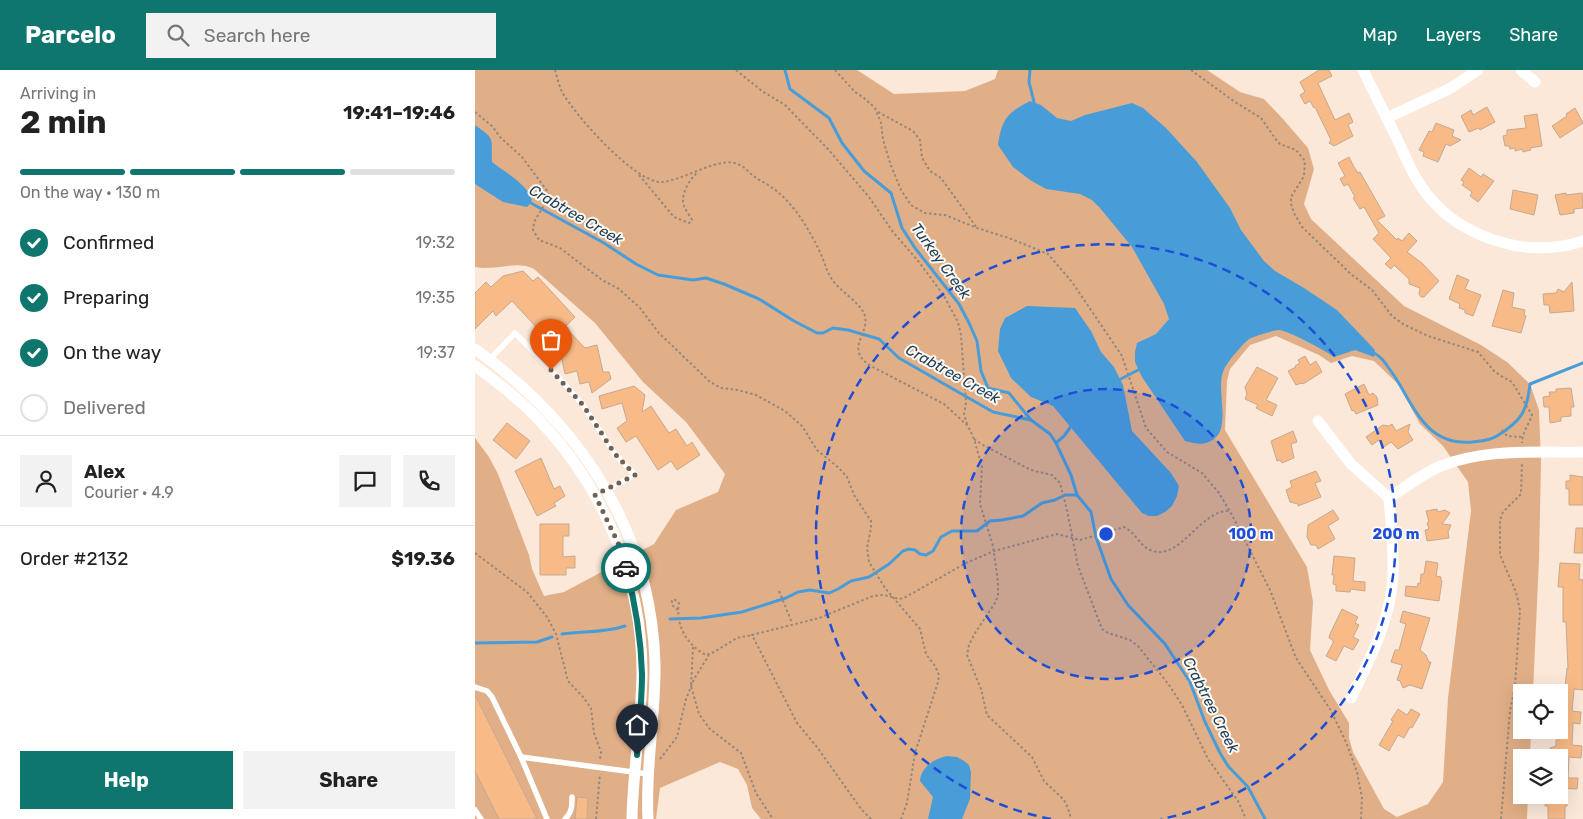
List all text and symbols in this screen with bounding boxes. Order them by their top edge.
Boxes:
search box [146,13,496,58]
text: Parcelo [25,21,116,49]
icon: search [164,21,192,49]
text: Search here [204,24,310,47]
text: Map [1363,24,1398,46]
text: Layers [1426,24,1481,46]
text: Share [1509,24,1558,46]
text: Arriving in [20,84,96,103]
text: 19:41–19:46 [343,101,455,124]
text: 2 min [20,103,107,141]
water label: Crabtree Creek [526,181,626,249]
text: On the way · 130 m [20,183,160,202]
water label: Turkey Creek [907,219,975,303]
icon: check [20,229,48,257]
text: Confirmed [63,231,154,254]
text: 19:32 [416,233,455,252]
icon: check [20,284,48,312]
text: Preparing [63,286,149,309]
text: 19:35 [415,288,455,307]
pin [530,319,572,370]
icon: bag [537,326,565,354]
icon: check [20,339,48,367]
text: On the way [63,341,161,364]
water label: Crabtree Creek [903,341,1004,408]
text: 19:37 [417,343,455,362]
text: Delivered [63,396,146,419]
button: person [20,455,72,507]
button: chat [339,455,391,507]
button: phone [403,455,455,507]
text: Alex [84,460,125,483]
text: Courier · 4.9 [84,483,174,502]
centre of rings [1097,525,1115,543]
text: 100 m [1229,525,1273,543]
text: 200 m [1372,525,1420,543]
courier [601,543,651,593]
text: Order #2132 [20,547,128,570]
text: $19.36 [391,547,455,570]
icon: car [612,554,640,582]
water label: Crabtree Creek [1179,654,1243,756]
map controls [1513,684,1568,804]
button: locate [1513,684,1568,739]
pin [616,704,658,755]
icon: home [623,711,651,739]
button: layers [1513,749,1568,804]
button: Help [20,751,233,809]
button: Share [243,751,455,809]

